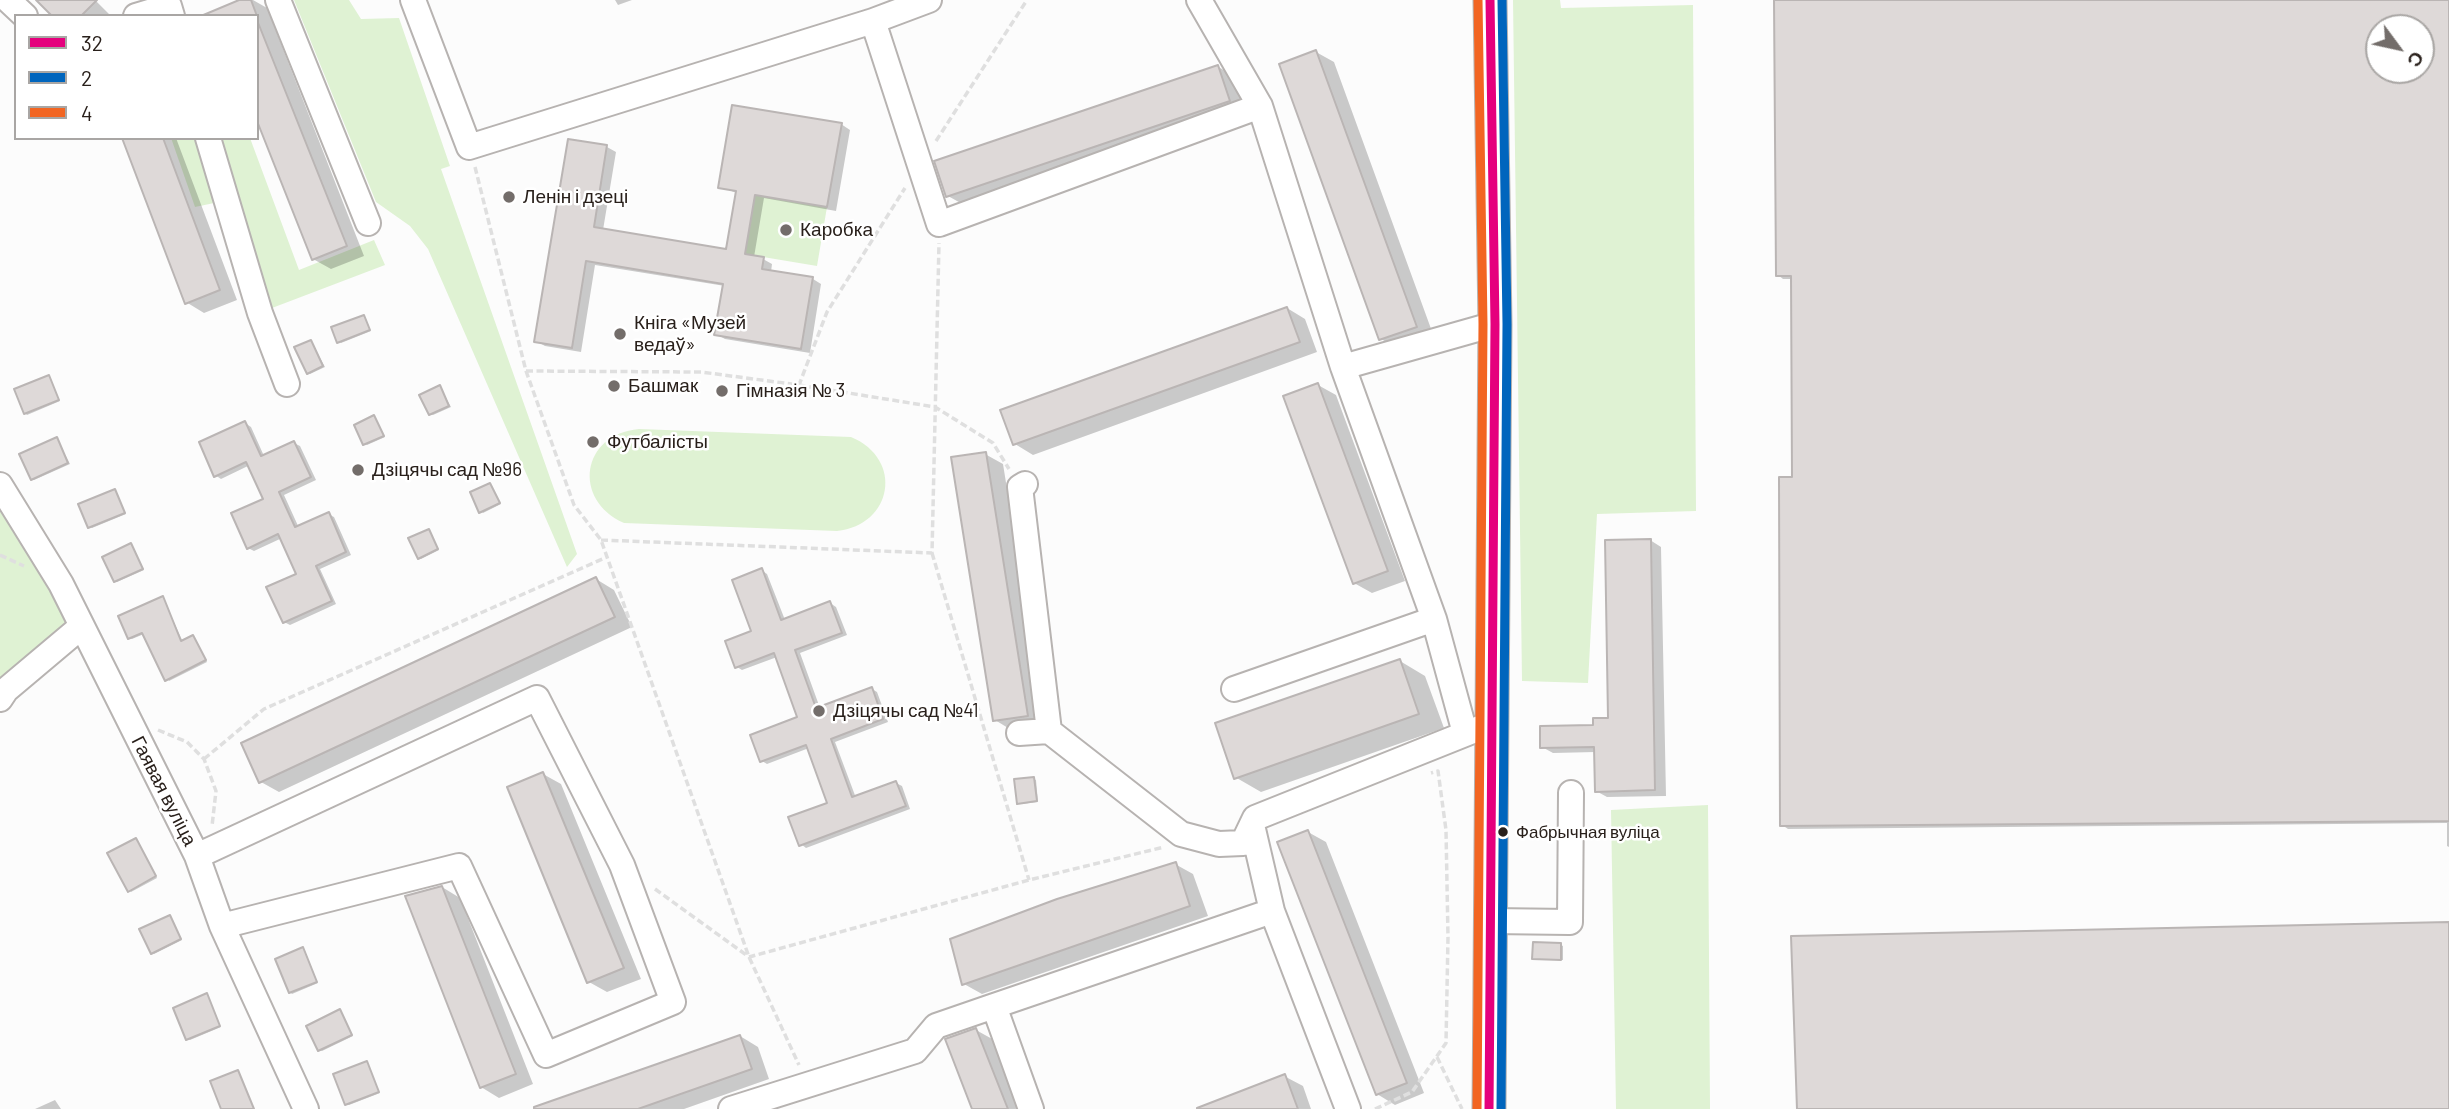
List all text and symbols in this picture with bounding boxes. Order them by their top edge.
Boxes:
legend [14,14,259,140]
north arrow [2365,14,2435,84]
text: 32 [81,30,103,55]
text: С [2403,48,2430,72]
text: 2 [81,65,92,90]
text: 4 [81,100,93,125]
place label: Ленін і дзеці [523,186,628,208]
marker: Ленін і дзеці [501,189,517,205]
place label: Каробка [800,219,873,241]
marker: Каробка [778,222,794,238]
place label: Кніга «Музей ведаў» [634,312,746,356]
marker: Кніга «Музей ведаў» [612,326,628,342]
place label: Башмак [628,375,698,397]
marker: Башмак [606,378,622,394]
place label: Гімназія № 3 [736,380,845,402]
marker: Гімназія № 3 [714,383,730,399]
place label: Футбалісты [607,431,708,453]
marker: Футбалісты [585,434,601,450]
place label: Дзіцячы сад №96 [372,459,522,481]
marker: Дзіцячы сад №96 [350,462,366,478]
place label: Дзіцячы сад №41 [833,700,979,722]
marker: Дзіцячы сад №41 [811,703,827,719]
street label: Гаявая вуліца [127,732,201,850]
place label: Фабрычная вуліца [1516,822,1660,842]
marker: Фабрычная вуліца [1496,825,1510,839]

